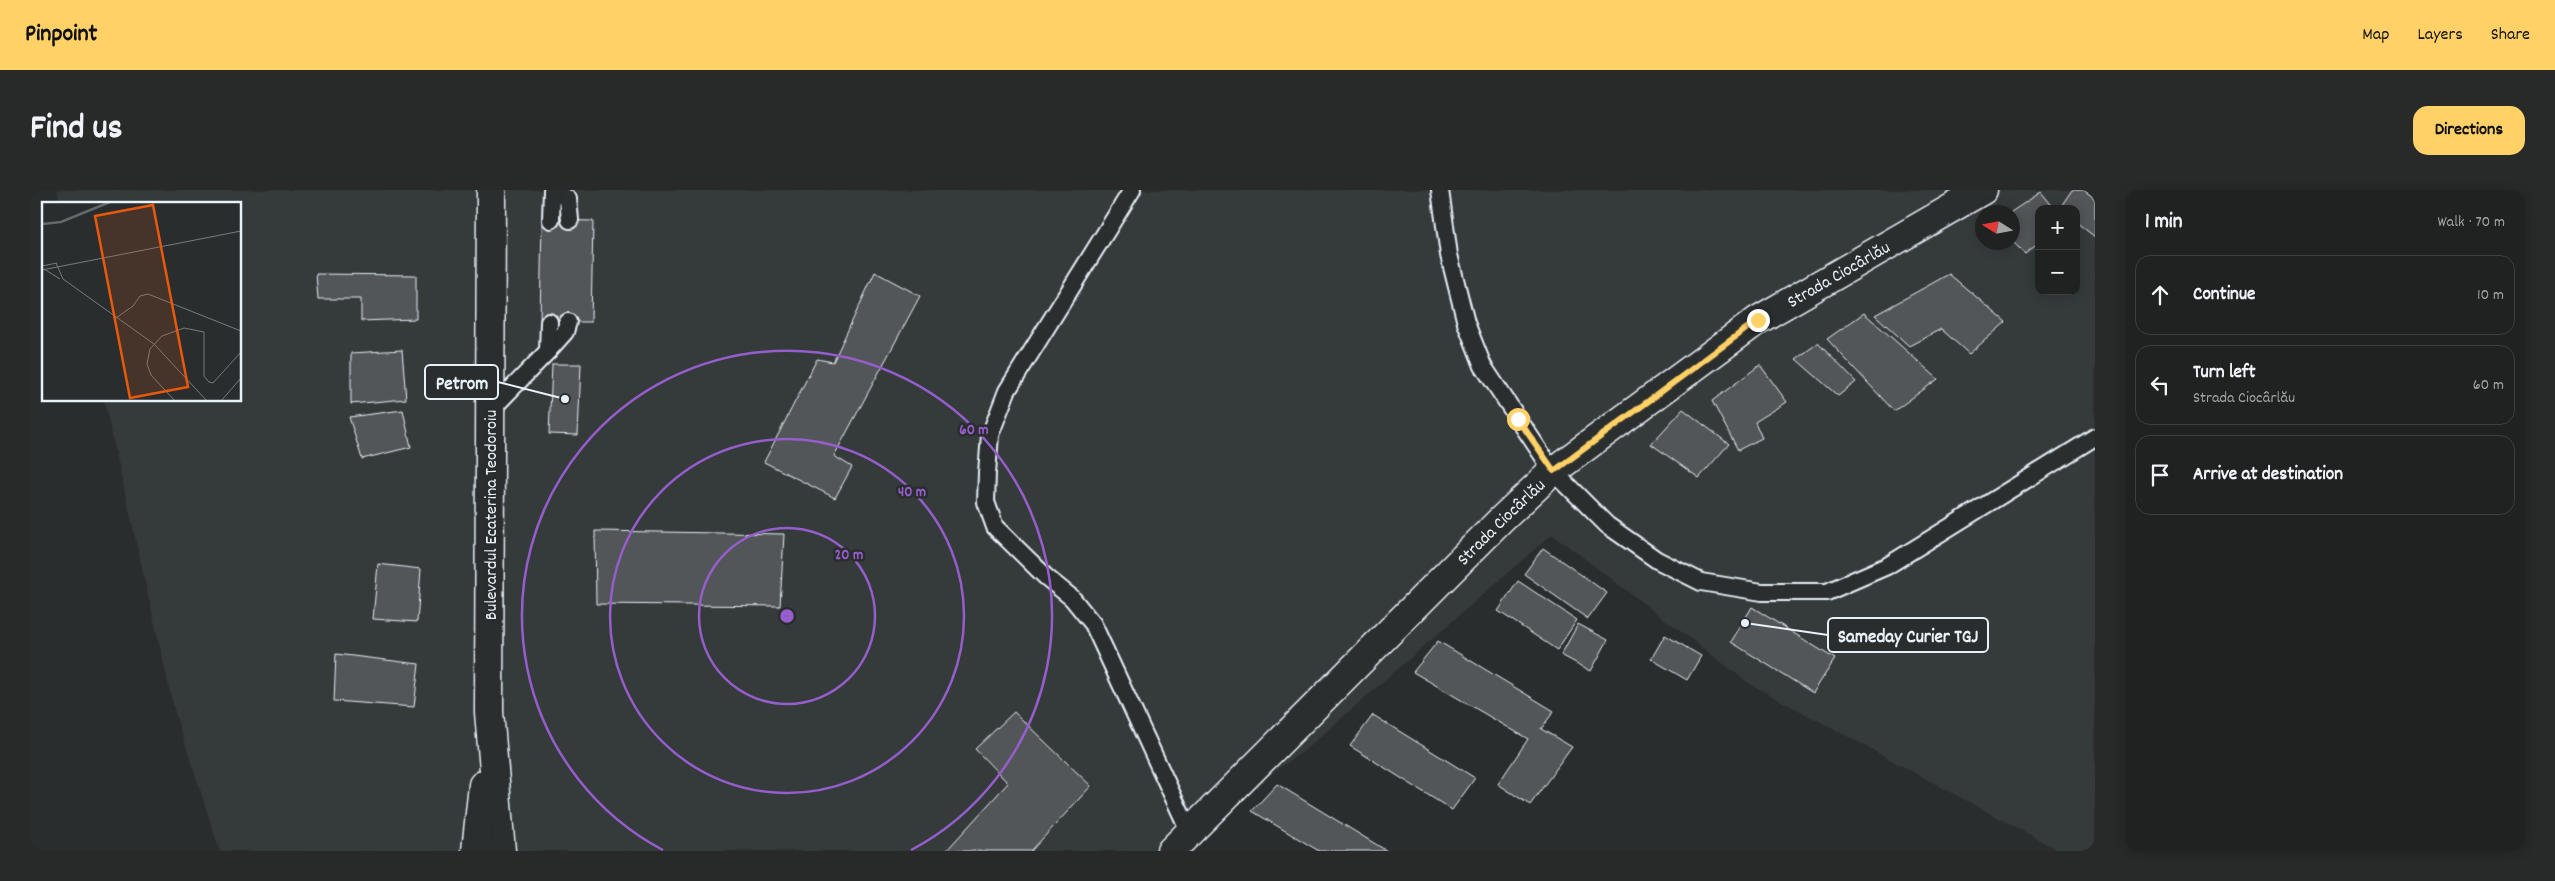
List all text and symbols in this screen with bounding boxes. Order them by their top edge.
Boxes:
text: Pinpoint [25,18,97,52]
text: Map [2362,23,2389,48]
text: Layers [2417,23,2463,48]
text: Share [2491,23,2530,48]
text: Find us [30,105,122,155]
button: Directions [2413,106,2525,155]
inset map [42,202,241,401]
north arrow [1975,205,2020,250]
map controls [2035,205,2080,295]
button: + [2035,205,2080,250]
text: 1 min [2145,208,2182,238]
text: Walk · 70 m [2437,211,2505,234]
street label: Strada Ciocârlău [1783,236,1895,315]
button: − [2035,250,2080,295]
icon: ahead [2146,281,2174,309]
text: Continue [2193,282,2255,309]
text: 10 m [2477,284,2504,307]
route end [1747,309,1770,332]
text: Turn left [2193,360,2256,387]
callout: Petrom [425,365,498,399]
icon: left [2146,371,2174,399]
text: Petrom [436,372,488,399]
text: 60 m [2473,374,2504,397]
text: Strada Ciocârlău [2193,387,2295,410]
route start [1507,408,1530,431]
street label: Bulevardul Ecaterina Teodoroiu [480,410,505,620]
text: 60 m [959,420,989,442]
icon: arrive [2146,461,2174,489]
text: Arrive at destination [2193,462,2343,489]
street label: Strada Ciocârlău [1452,474,1552,572]
text: 40 m [898,482,926,504]
text: 20 m [835,545,863,567]
centre of rings [778,607,796,625]
callout: Sameday Curier TGJ [1828,618,1988,652]
text: Sameday Curier TGJ [1838,625,1978,652]

